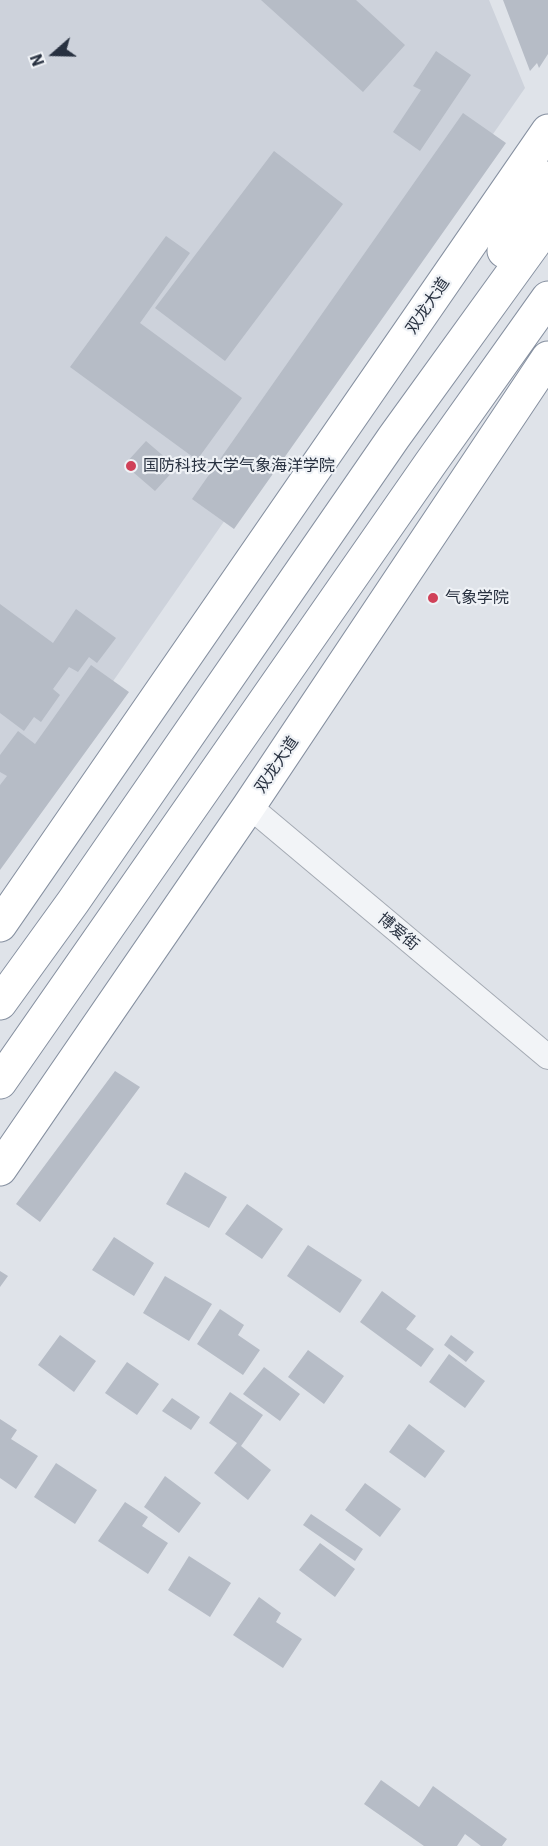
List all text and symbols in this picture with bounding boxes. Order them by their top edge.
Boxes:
north arrow [24,24,84,84]
text: N [26,51,48,69]
street label: 双龙大道 [402,274,454,338]
place label: 国防科技大学气象海洋学院 [143,456,335,476]
marker: 国防科技大学气象海洋学院 [124,459,138,473]
place label: 气象学院 [445,588,509,608]
marker: 气象学院 [426,591,440,605]
street label: 双龙大道 [251,733,303,797]
street label: 博爱街 [373,909,423,955]

